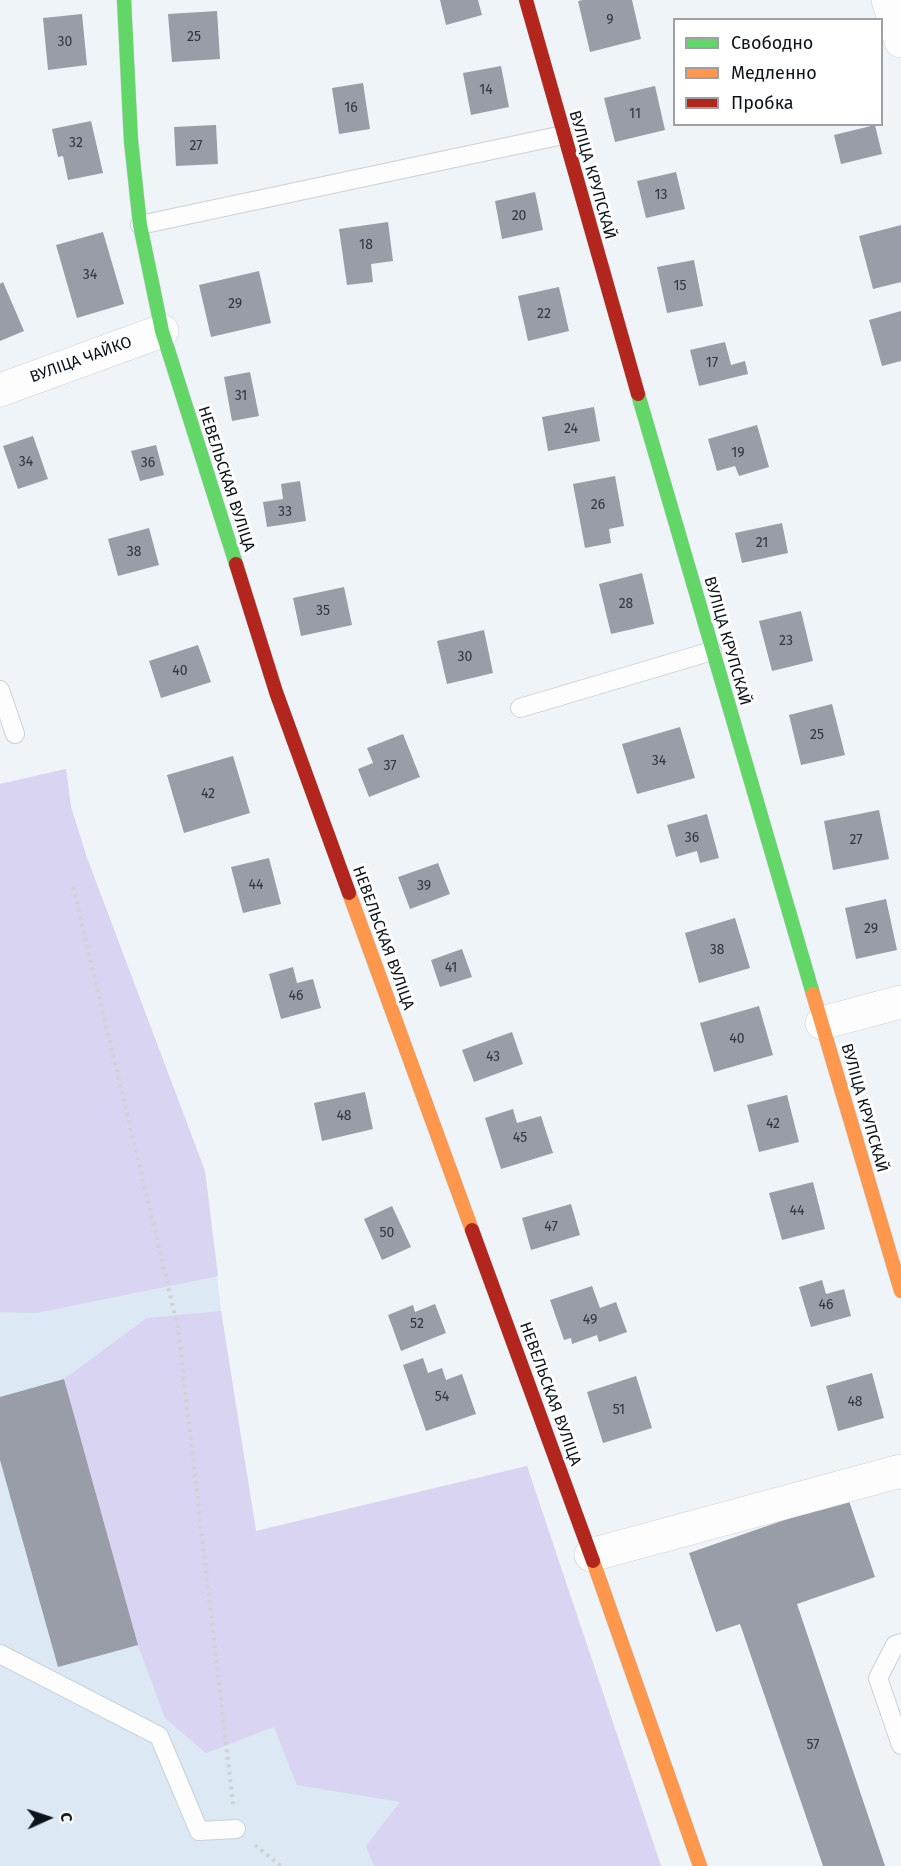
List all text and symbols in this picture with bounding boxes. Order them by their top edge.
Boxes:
house number: 9 [606,12,614,28]
legend [673,18,883,126]
house number: 25 [187,29,201,45]
text: Свободно [731,32,813,54]
house number: 30 [58,34,72,50]
text: Медленно [731,62,817,84]
house number: 14 [479,82,493,98]
text: Пробка [731,92,794,114]
house number: 16 [344,100,358,116]
house number: 11 [629,106,641,122]
street label: ВУЛІЦА КРУПСКАЙ [564,108,620,242]
house number: 32 [69,135,83,151]
house number: 27 [189,138,203,154]
house number: 13 [654,187,668,203]
house number: 20 [512,208,526,224]
house number: 18 [359,237,373,253]
house number: 34 [83,267,97,283]
house number: 15 [673,278,687,294]
house number: 29 [228,296,242,312]
house number: 22 [537,306,551,322]
street label: ВУЛІЦА ЧАЙКО [27,333,135,387]
house number: 17 [706,355,718,371]
house number: 31 [235,388,247,404]
street label: НЕВЕЛЬСКАЯ ВУЛІЦА [193,404,259,554]
house number: 24 [564,421,578,437]
house number: 19 [731,445,745,461]
house number: 34 [19,454,33,470]
house number: 36 [141,455,155,471]
house number: 26 [591,497,605,513]
house number: 33 [278,504,292,520]
house number: 21 [756,535,768,551]
house number: 38 [127,544,141,560]
street label: ВУЛІЦА КРУПСКАЙ [699,574,755,708]
house number: 28 [619,596,633,612]
house number: 35 [316,603,330,619]
house number: 23 [779,633,793,649]
house number: 30 [458,649,472,665]
house number: 40 [172,663,188,679]
house number: 25 [810,727,824,743]
house number: 34 [652,753,666,769]
house number: 37 [383,758,397,774]
house number: 42 [201,786,215,802]
house number: 36 [685,830,699,846]
house number: 27 [849,832,863,848]
street label: НЕВЕЛЬСКАЯ ВУЛІЦА [348,863,418,1013]
house number: 44 [249,877,263,893]
house number: 39 [417,878,431,894]
house number: 29 [864,921,878,937]
house number: 38 [710,942,724,958]
house number: 41 [445,960,457,976]
house number: 46 [289,988,303,1004]
house number: 40 [729,1031,745,1047]
street label: ВУЛІЦА КРУПСКАЙ [836,1041,892,1175]
house number: 43 [486,1049,500,1065]
house number: 48 [336,1108,352,1124]
house number: 42 [766,1116,780,1132]
house number: 45 [513,1130,527,1146]
house number: 44 [790,1203,804,1219]
house number: 47 [544,1219,558,1235]
house number: 50 [380,1225,394,1241]
house number: 46 [819,1297,833,1313]
house number: 49 [583,1312,597,1328]
house number: 52 [410,1316,424,1332]
street label: НЕВЕЛЬСКАЯ ВУЛІЦА [515,1319,585,1469]
house number: 54 [435,1389,449,1405]
house number: 48 [847,1394,863,1410]
house number: 51 [613,1402,625,1418]
house number: 57 [807,1737,819,1753]
north arrow [18,1788,78,1848]
text: С [57,1812,76,1822]

